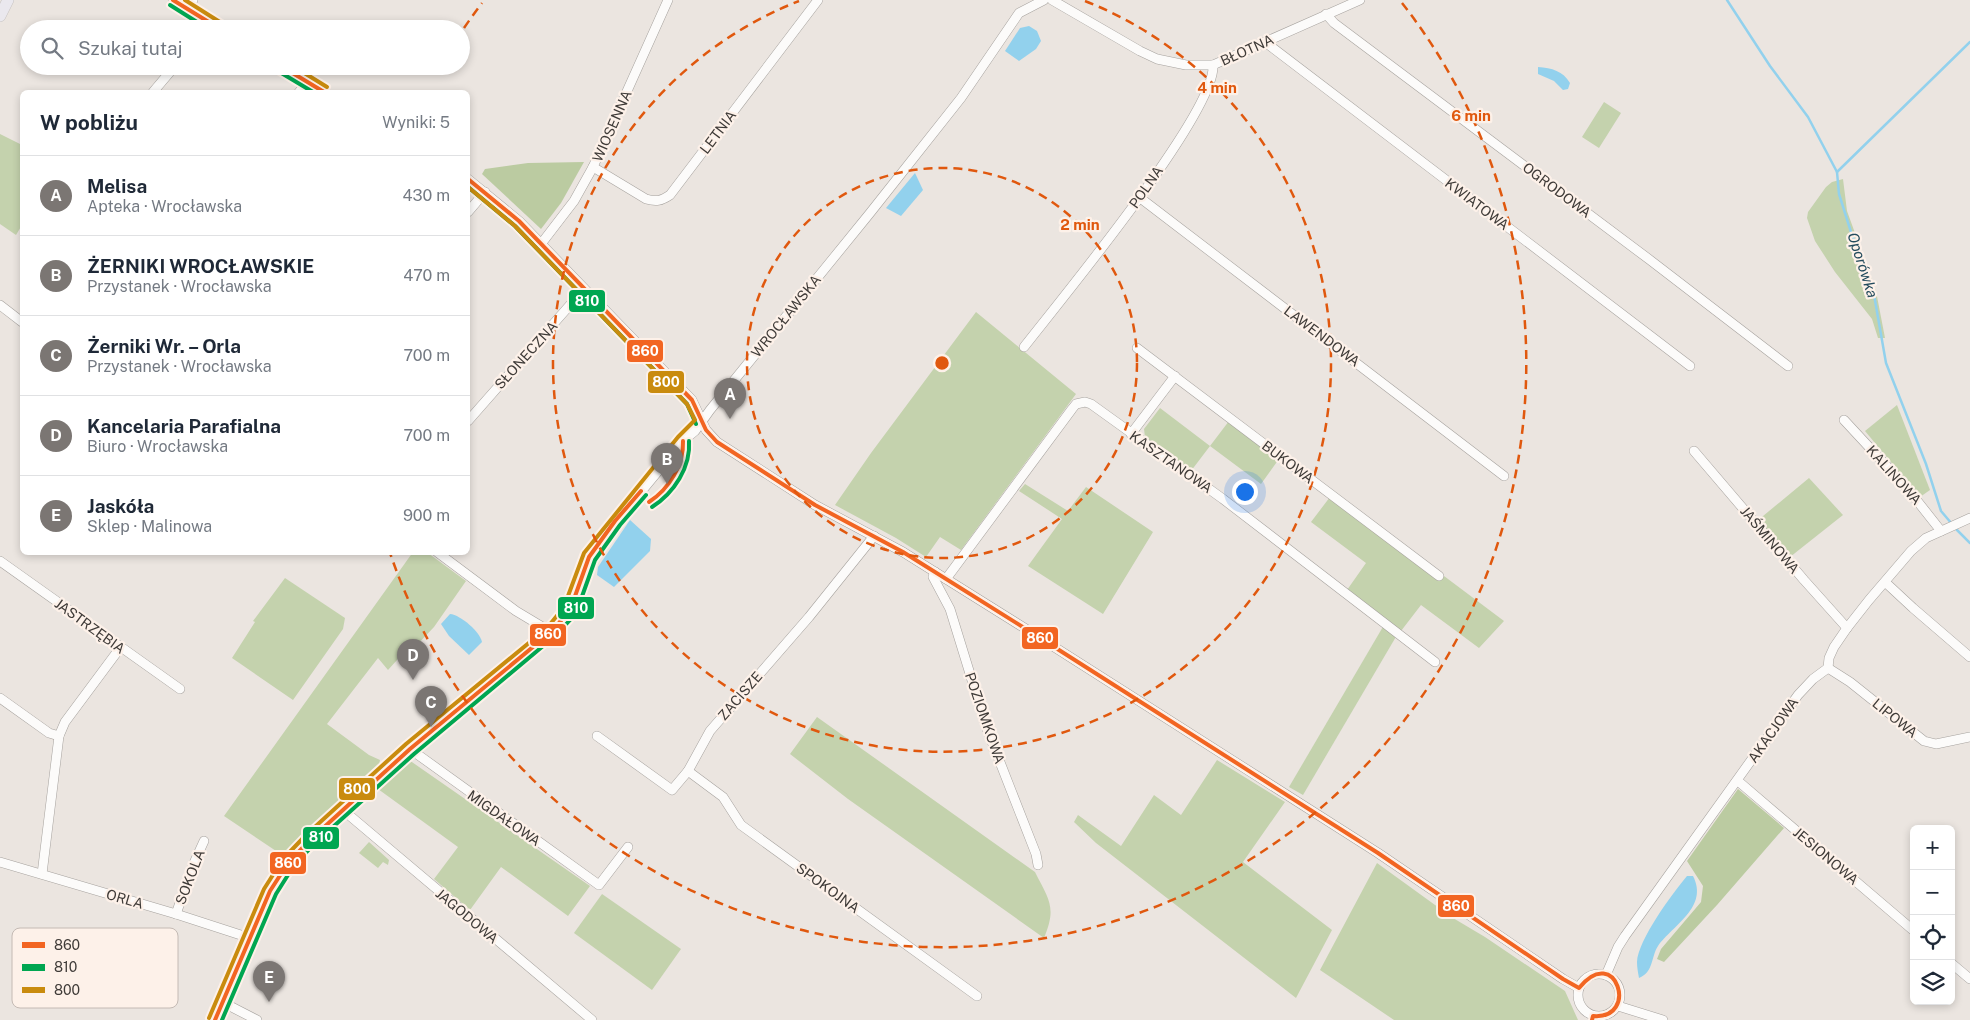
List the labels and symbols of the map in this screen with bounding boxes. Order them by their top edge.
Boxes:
street label: BŁOTNA [1218,31,1276,69]
text: 4 min [1197,79,1237,96]
street label: WIOSENNA [589,88,635,164]
street label: LETNIA [697,107,739,157]
text: 6 min [1451,107,1491,124]
street label: OGRODOWA [1520,159,1594,221]
street label: POLNA [1126,163,1166,211]
street label: KWIATOWA [1442,175,1512,233]
text: 2 min [1060,216,1100,233]
water label: Oporówka [1844,230,1882,300]
street label: WROCŁAWSKA [748,272,824,360]
line badge: 810 [568,289,606,313]
text: 810 [575,293,599,309]
street label: LAWENDOWA [1281,302,1363,370]
street label: SŁONECZNA [491,318,561,392]
line badge: 860 [626,339,664,363]
text: 860 [631,343,659,359]
centre of rings [933,354,951,372]
line badge: 800 [647,370,685,394]
text: 800 [652,374,680,390]
pin: A [714,378,746,419]
street label: KASZTANOWA [1127,428,1215,496]
street label: BUKOWA [1259,437,1317,487]
street label: KALINOWA [1863,442,1925,508]
pin: B [651,443,683,484]
your location [1232,479,1258,505]
street label: JAŚMINOWA [1737,502,1804,577]
street label: JASTRZĘBIA [52,595,128,657]
line badge: 810 [557,596,595,620]
text: 810 [564,600,588,616]
line badge: 860 [529,623,567,647]
text: 860 [534,626,562,642]
line badge: 860 [1021,626,1059,650]
text: 860 [1026,630,1054,646]
pin: D [397,639,429,680]
street label: ZACISZE [715,669,765,723]
street label: POZIOMKOWA [962,670,1008,766]
pin: C [415,686,447,727]
street label: AKACJOWA [1745,694,1801,766]
street label: LIPOWA [1869,695,1921,741]
line badge: 800 [338,777,376,801]
text: 800 [343,781,371,797]
street label: MIGDAŁOWA [464,787,544,849]
street label: JESIONOWA [1790,824,1862,888]
line badge: 810 [302,826,340,850]
text: 810 [309,829,333,845]
street label: SOKOLA [172,847,208,907]
line badge: 860 [269,851,307,875]
text: 860 [274,855,302,871]
street label: SPOKOJNA [793,860,863,916]
street label: JAGODOWA [433,885,501,947]
street label: ORLA [105,886,146,912]
line badge: 860 [1437,894,1475,918]
text: 860 [1442,898,1470,914]
legend [12,928,178,1008]
text: 860 [54,937,80,953]
text: 810 [54,959,77,975]
pin: E [253,961,285,1002]
text: 800 [54,982,80,998]

